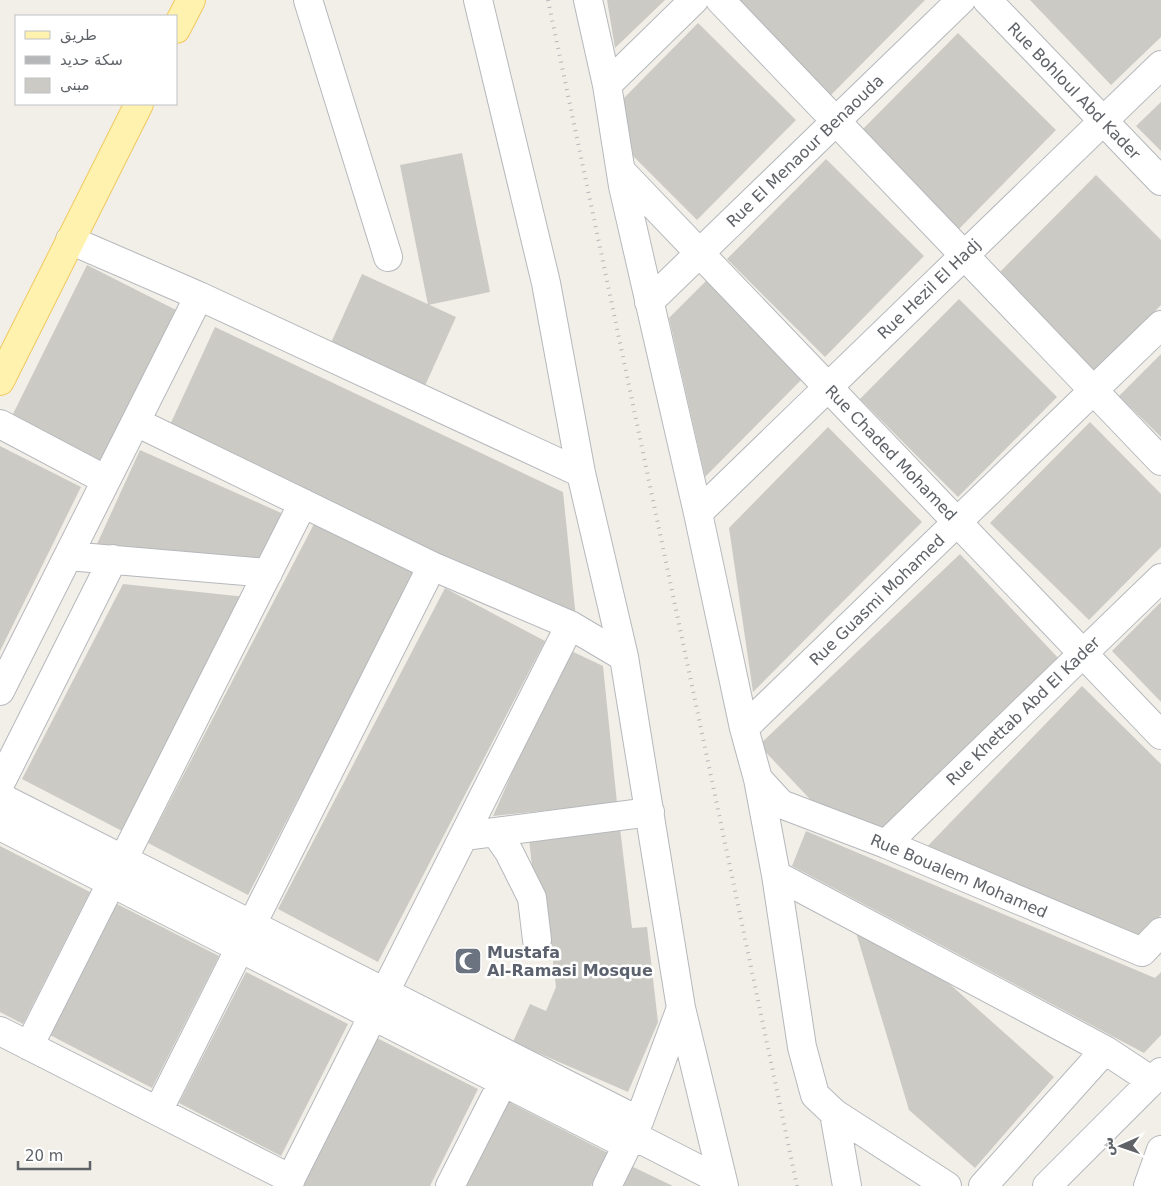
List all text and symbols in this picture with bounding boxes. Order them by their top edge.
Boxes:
legend [15,15,178,105]
street label: Rue Bohloul Abd Kader [1004,19,1145,164]
text: طريق [60,26,97,44]
text: سكة حديد [60,51,123,69]
street label: Rue El Menaour Benaouda [723,71,887,231]
text: مبنى [60,76,90,94]
street label: Rue Hezil El Hadj [874,235,984,343]
street label: Rue Chaded Mohamed [821,381,961,525]
street label: Rue Guasmi Mohamed [806,531,948,669]
street label: Rue Khettab Abd El Kader [942,632,1104,789]
street label: Rue Boualem Mohamed [868,830,1050,922]
place label: Mustafa Al-Ramasi Mosque [487,943,653,980]
mosque icon: Mustafa Al-Ramasi Mosque [453,946,483,976]
north arrow [1096,1121,1146,1171]
text: ش [1100,1137,1116,1156]
scale bar [18,1138,90,1170]
text: 20 m [25,1147,63,1165]

